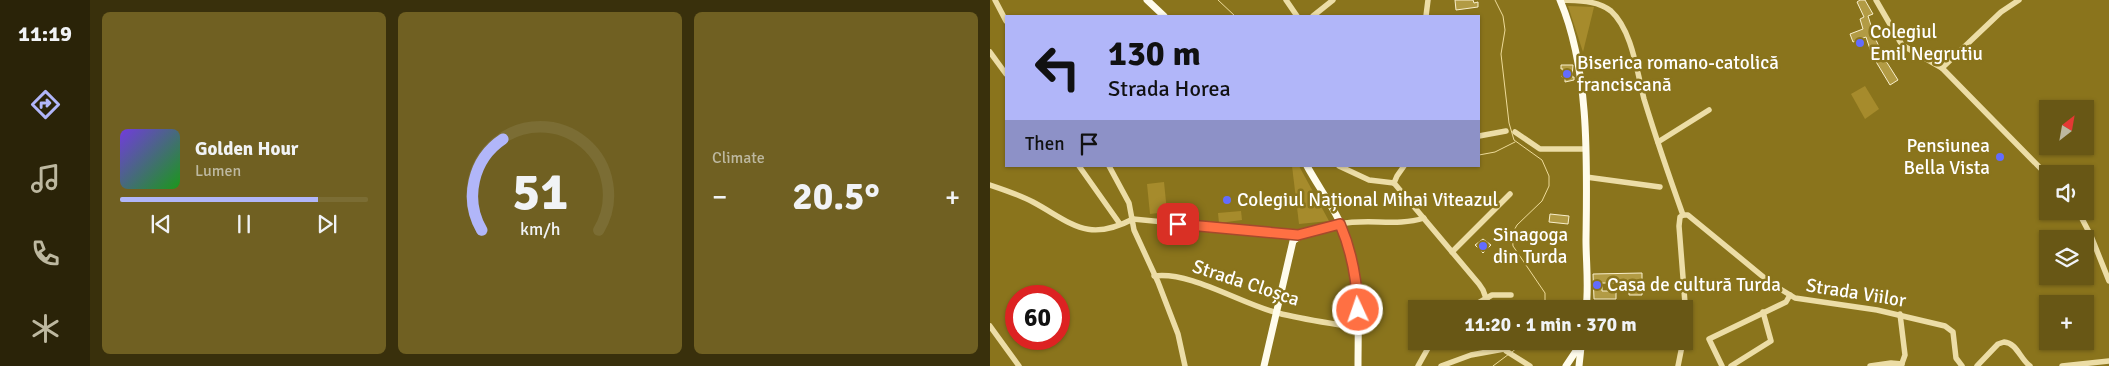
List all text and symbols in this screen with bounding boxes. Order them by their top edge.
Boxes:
text: 11:19 [18,20,72,47]
place label: Colegiul Emil Negrutiu [1870,20,1983,66]
text: 130 m [1108,32,1201,75]
icon: left [1025,35,1090,100]
marker: Colegiul Emil Negrutiu [1854,37,1866,49]
place label: Biserica romano-catolică franciscană [1577,51,1779,97]
marker: Biserica romano-catolică franciscană [1561,68,1573,80]
text: Strada Horea [1108,75,1231,102]
icon: directions [28,87,63,122]
north arrow [2039,100,2094,155]
map controls [2039,100,2094,350]
icon: arrive [1075,130,1103,158]
text: Then [1025,132,1065,156]
place label: Pensiunea Bella Vista [1904,134,1990,180]
text: Golden Hour [195,137,298,161]
text: Climate [712,148,765,168]
marker: Pensiunea Bella Vista [1994,151,2006,163]
text: 51 [512,160,568,224]
icon: music [28,161,63,196]
text: Lumen [195,161,241,181]
button: sound [2039,165,2094,220]
text: 20.5° [792,173,880,220]
text: − [712,180,727,214]
text: + [945,180,960,214]
place label: Colegiul Național Mihai Viteazul [1237,188,1498,212]
marker: Colegiul Național Mihai Viteazul [1221,194,1233,206]
pin [1157,203,1199,245]
icon: previous [147,210,175,238]
icon: pause [230,210,258,238]
icon: next [313,210,341,238]
icon: arrive [1164,210,1192,238]
text: km/h [520,218,560,240]
place label: Sinagoga din Turda [1493,223,1568,269]
button: layers [2039,230,2094,285]
icon: phone [28,236,63,271]
marker: Sinagoga din Turda [1477,240,1489,252]
street label: Strada Cloșca [1189,254,1303,312]
place label: Casa de cultură Turda [1607,273,1781,297]
street label: Strada Viilor [1804,273,1908,313]
marker: Casa de cultură Turda [1591,279,1603,291]
position arrow [1331,283,1383,335]
speed limit sign: 60 [1005,285,1070,350]
button: + [2039,295,2094,350]
icon: climate [28,311,63,346]
text: 11:20 · 1 min · 370 m [1464,313,1637,337]

